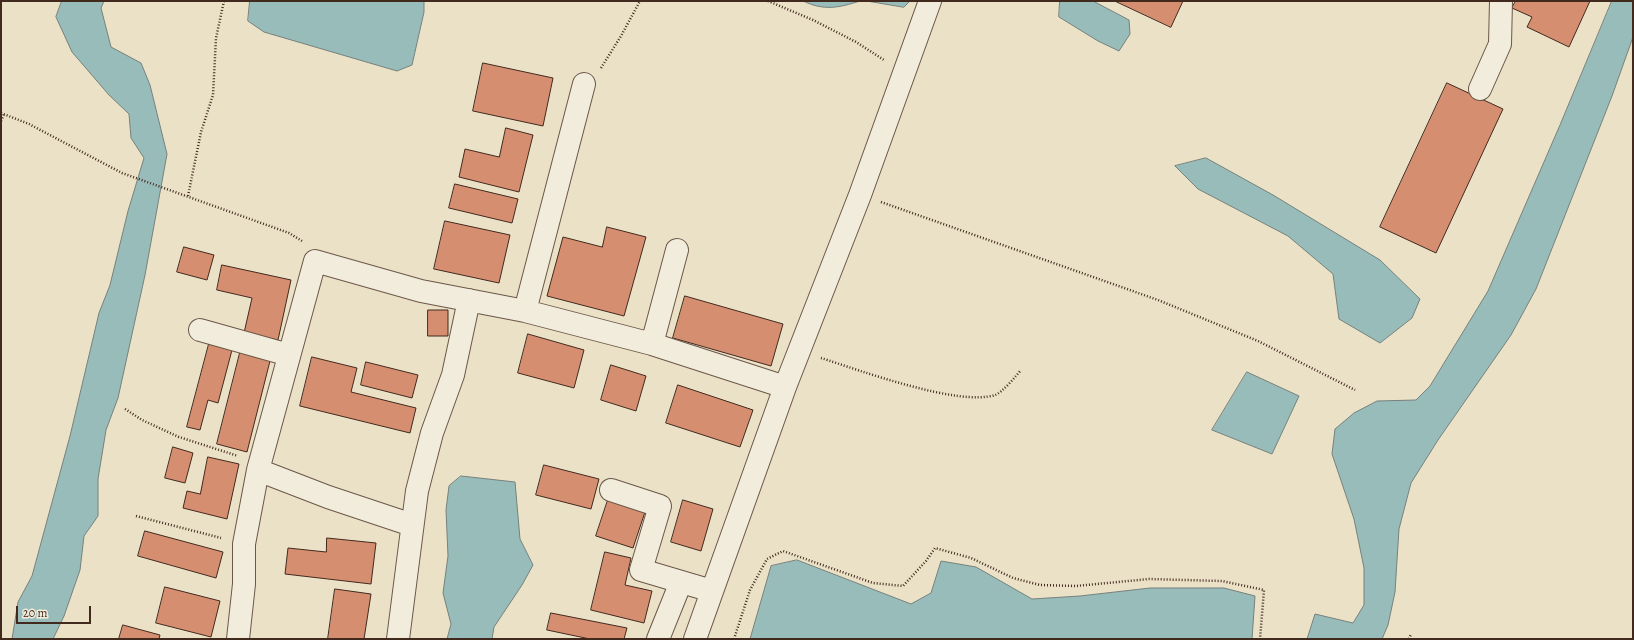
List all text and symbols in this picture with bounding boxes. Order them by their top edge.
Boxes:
scale bar [18,598,93,624]
text: 20 m [23,605,47,621]

